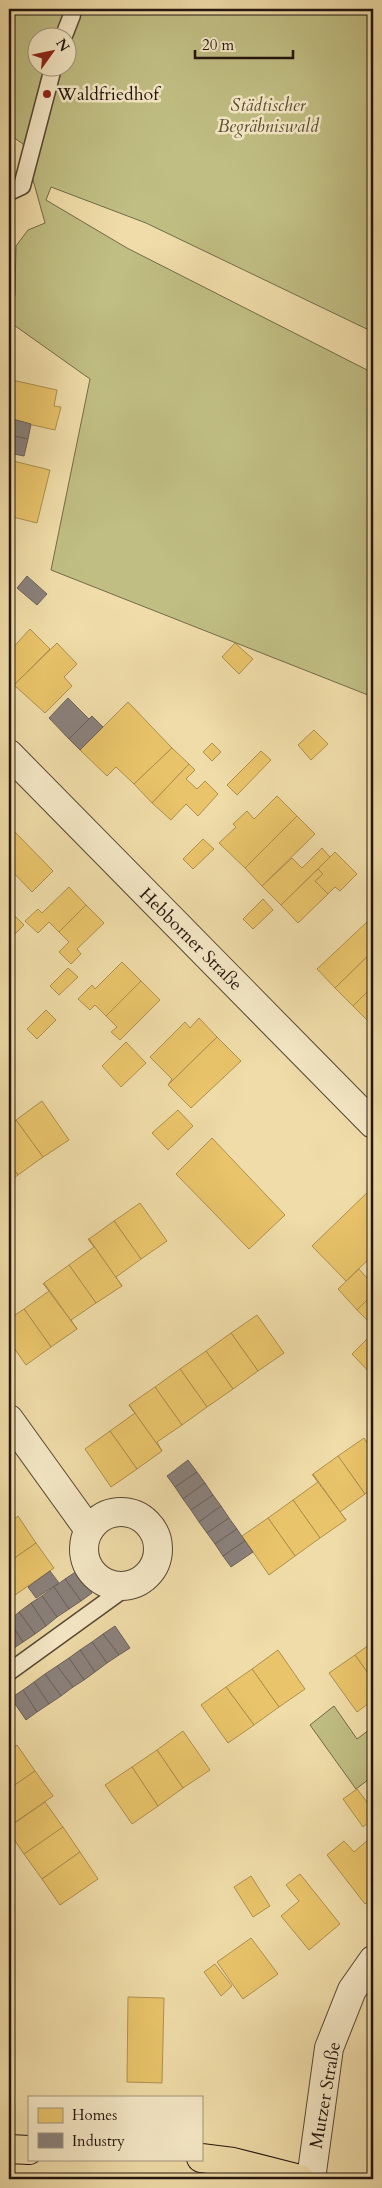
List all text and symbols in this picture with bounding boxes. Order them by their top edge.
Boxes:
north arrow [28,28,78,78]
scale bar [195,28,292,60]
text: N [51,35,74,55]
text: 20 m [202,35,234,55]
place label: Waldfriedhof [56,82,162,107]
marker: Waldfriedhof [41,88,53,100]
park label: Städtischer Begräbniswald [217,93,320,139]
street label: Hebborner Straße [134,882,248,996]
street label: Mutzer Straße [304,2040,347,2150]
legend [28,2096,202,2160]
text: Homes [72,2105,117,2125]
text: Industry [72,2131,125,2151]

